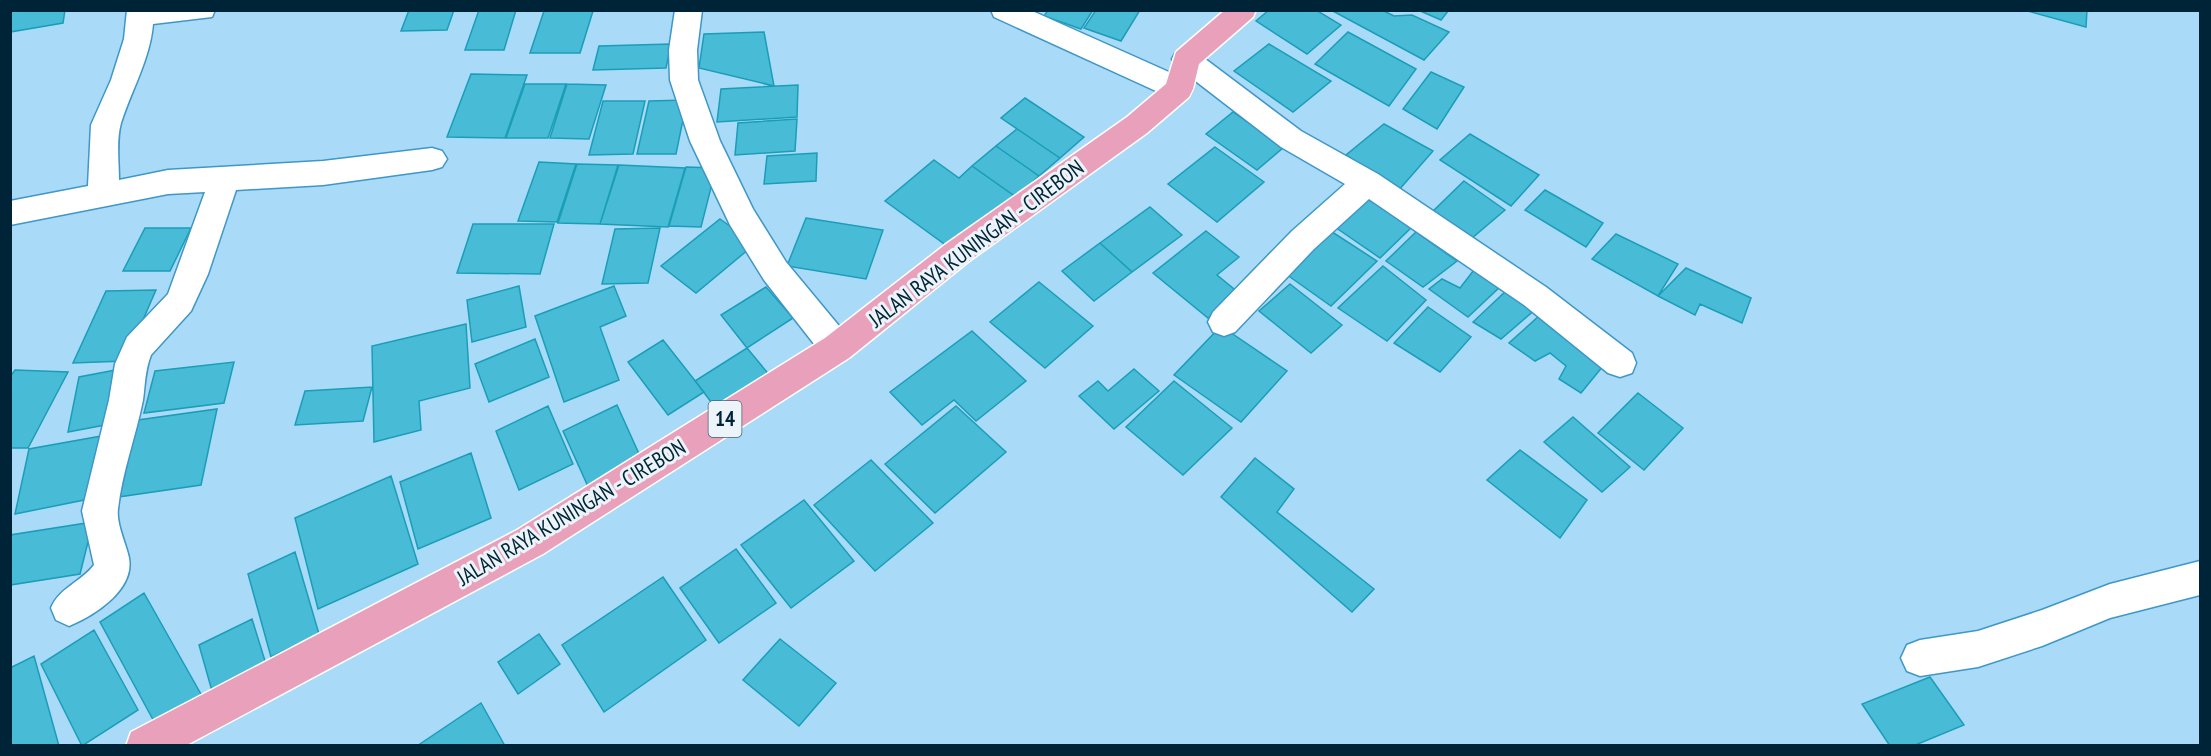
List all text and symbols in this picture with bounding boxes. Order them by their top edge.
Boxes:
street label: JALAN RAYA KUNINGAN - CIREBON [862,153,1089,334]
road number: 14 [708,401,742,437]
street label: JALAN RAYA KUNINGAN - CIREBON [451,433,690,592]

